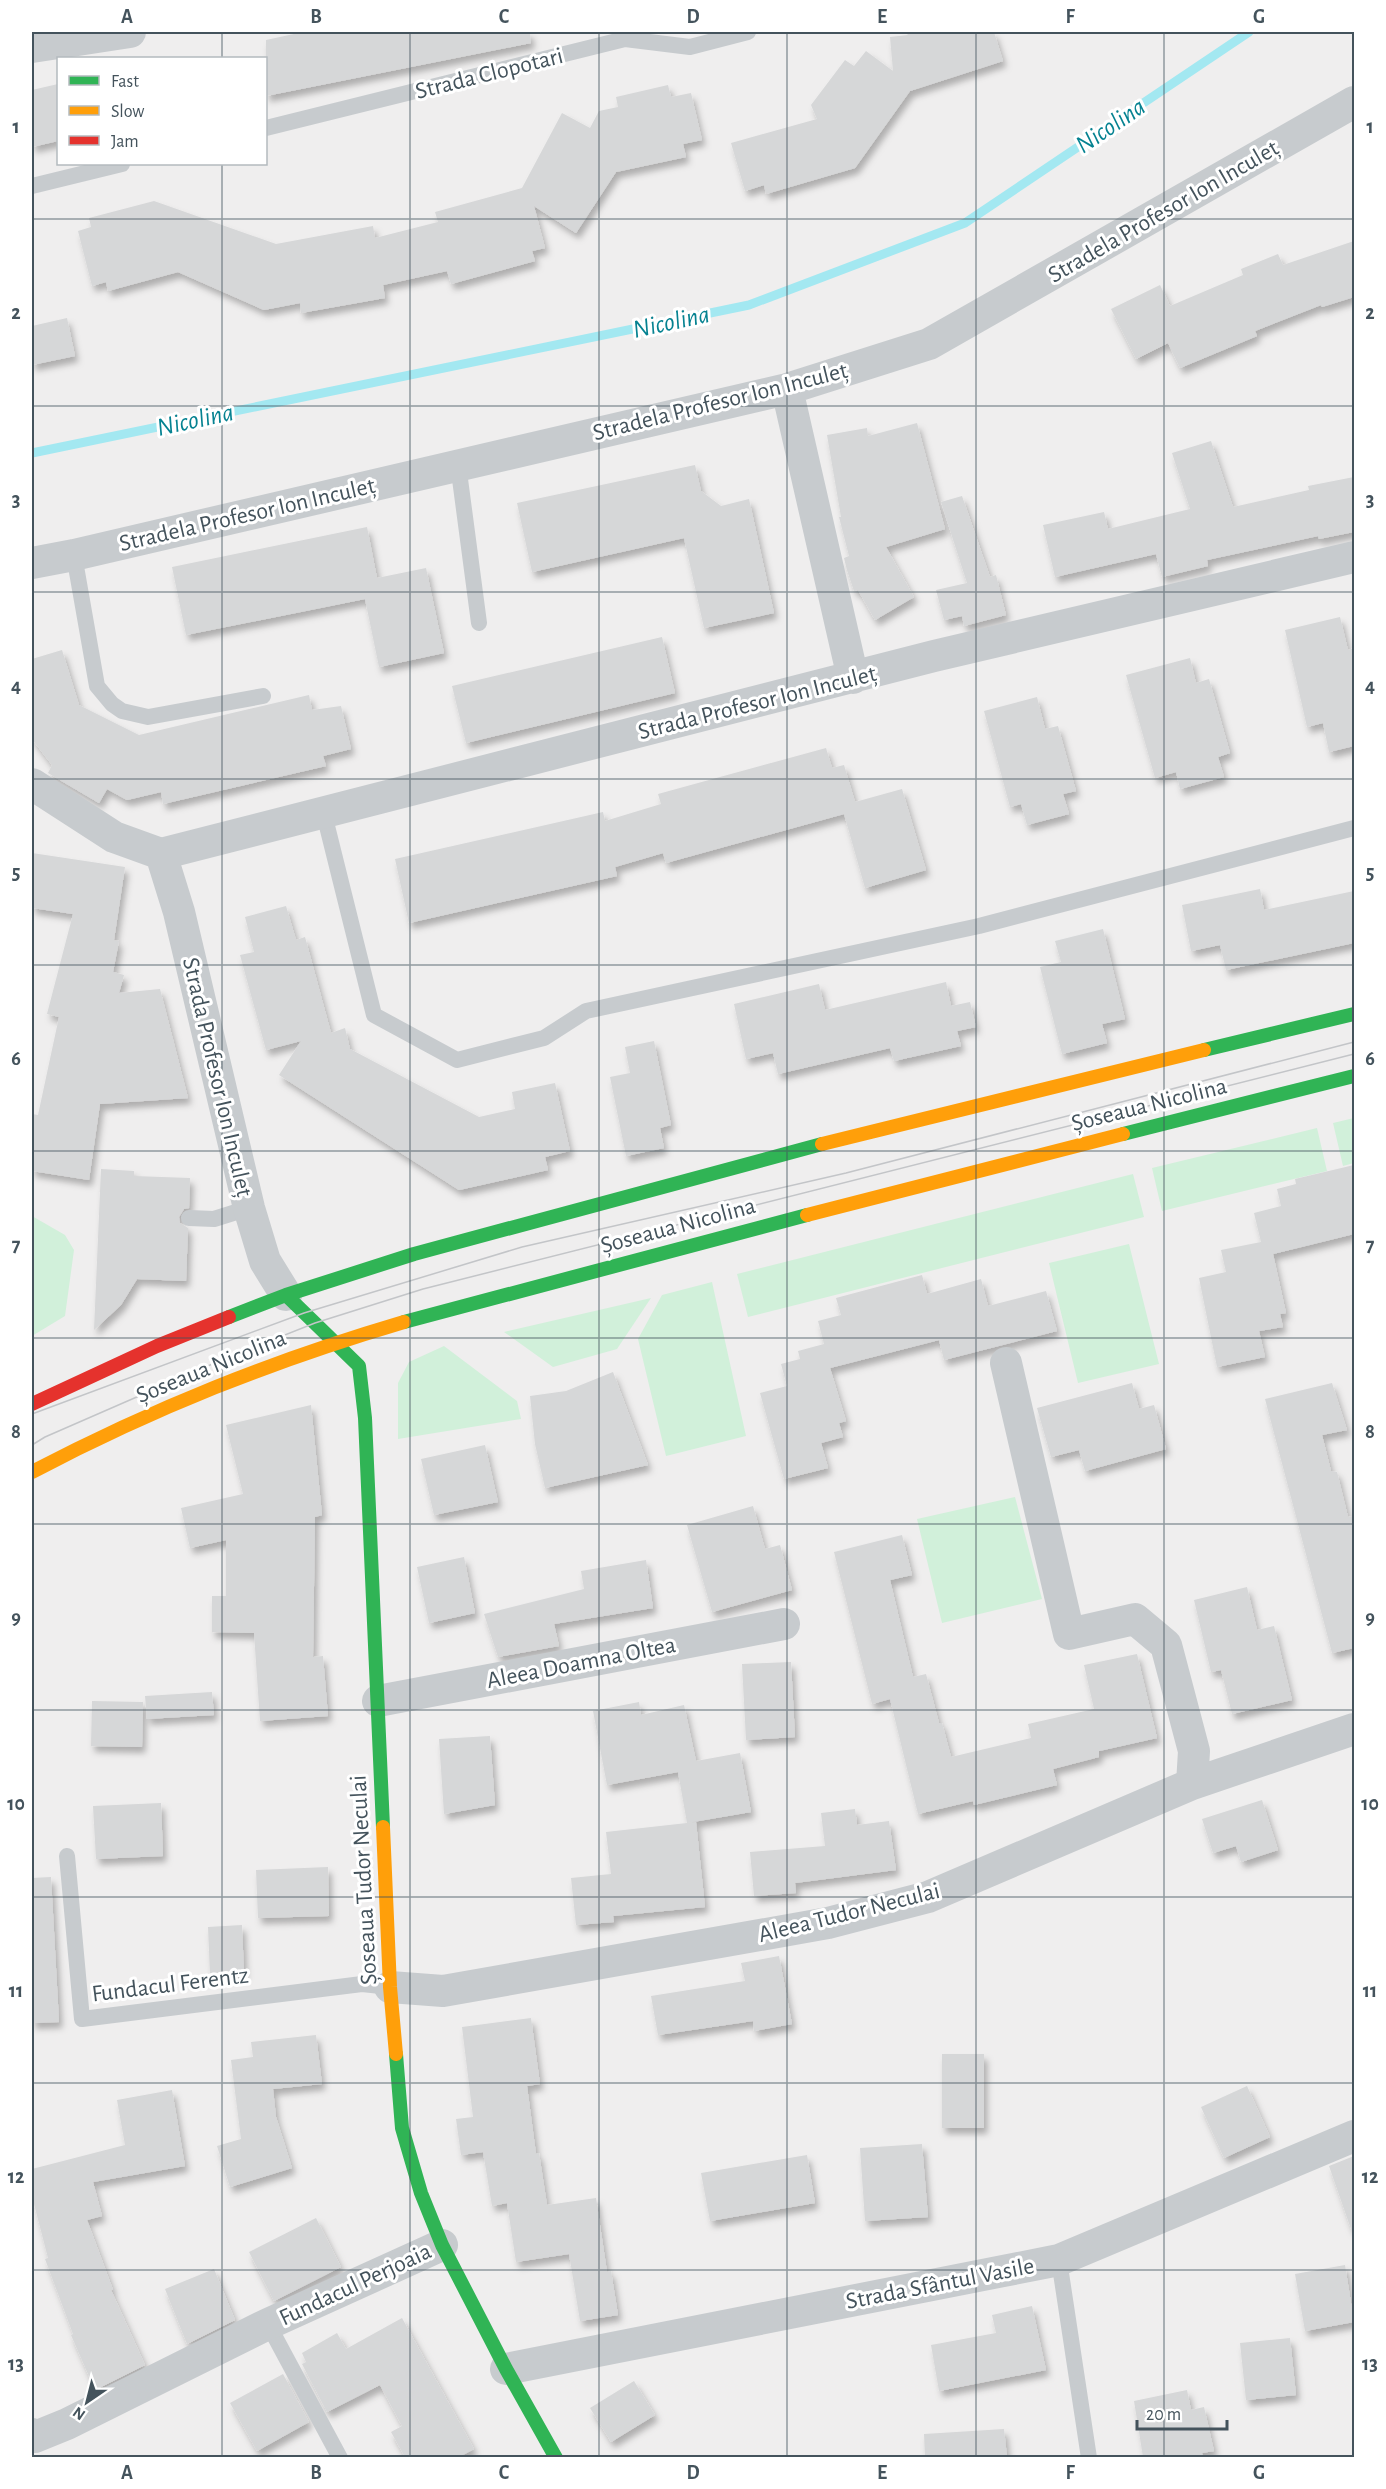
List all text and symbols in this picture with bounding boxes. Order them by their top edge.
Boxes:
text: A [121,7,133,27]
text: B [310,7,322,27]
text: C [499,7,510,27]
text: D [686,7,700,27]
text: E [877,7,887,27]
text: F [1065,7,1075,27]
text: G [1253,7,1265,27]
street label: Strada Clopotari [413,44,566,104]
legend [57,57,267,165]
text: Fast [111,73,139,91]
water label: Nicolina [1071,93,1150,158]
text: Slow [111,103,144,121]
text: 1 [12,117,20,137]
text: 1 [1366,117,1374,137]
text: Jam [111,133,139,151]
street label: Stradela Profesor Ion Inculeț [1044,136,1284,289]
water label: Nicolina [630,301,712,343]
text: 2 [11,303,21,323]
text: 2 [1365,303,1375,323]
street label: Stradela Profesor Ion Inculeț [590,359,851,446]
water label: Nicolina [154,399,236,441]
street label: Stradela Profesor Ion Inculeț [117,474,378,557]
text: 3 [12,490,20,510]
text: 3 [1366,490,1374,510]
street label: Strada Profesor Ion Inculeț [636,662,879,745]
text: 4 [11,676,21,696]
text: 4 [1365,676,1375,696]
text: 5 [12,863,20,883]
text: 5 [1366,863,1374,883]
street label: Strada Profesor Ion Inculeț [177,955,256,1200]
text: 6 [11,1049,21,1069]
text: 6 [1365,1049,1375,1069]
street label: Șoseaua Nicolina [1069,1074,1230,1137]
street label: Șoseaua Nicolina [598,1194,759,1259]
text: 7 [12,1235,21,1255]
text: 7 [1366,1235,1375,1255]
street label: Șoseaua Nicolina [133,1326,290,1409]
text: 8 [11,1422,21,1442]
text: 8 [1365,1422,1375,1442]
text: 9 [11,1608,21,1628]
text: 9 [1365,1608,1375,1628]
street label: Aleea Doamna Oltea [485,1633,678,1693]
street label: Șoseaua Tudor Neculai [347,1774,382,1985]
text: 10 [7,1794,25,1814]
text: 10 [1361,1794,1379,1814]
street label: Aleea Tudor Neculai [756,1879,942,1947]
street label: Fundacul Ferentz [90,1963,250,2007]
text: 11 [9,1981,23,2001]
text: 11 [1363,1981,1377,2001]
text: 12 [8,2167,24,2187]
text: 12 [1362,2167,1378,2187]
street label: Fundacul Perjoaia [276,2239,435,2331]
street label: Strada Sfântul Vasile [844,2254,1036,2314]
text: 13 [8,2354,24,2374]
text: 13 [1362,2354,1378,2374]
north arrow [57,2372,117,2432]
scale bar [1137,2393,1227,2431]
text: N [70,2404,88,2423]
text: 20 m [1146,2406,1181,2424]
text: A [121,2463,133,2483]
text: B [310,2463,322,2483]
text: C [499,2463,510,2483]
text: D [686,2463,700,2483]
text: E [877,2463,887,2483]
text: F [1065,2463,1075,2483]
text: G [1253,2463,1265,2483]

